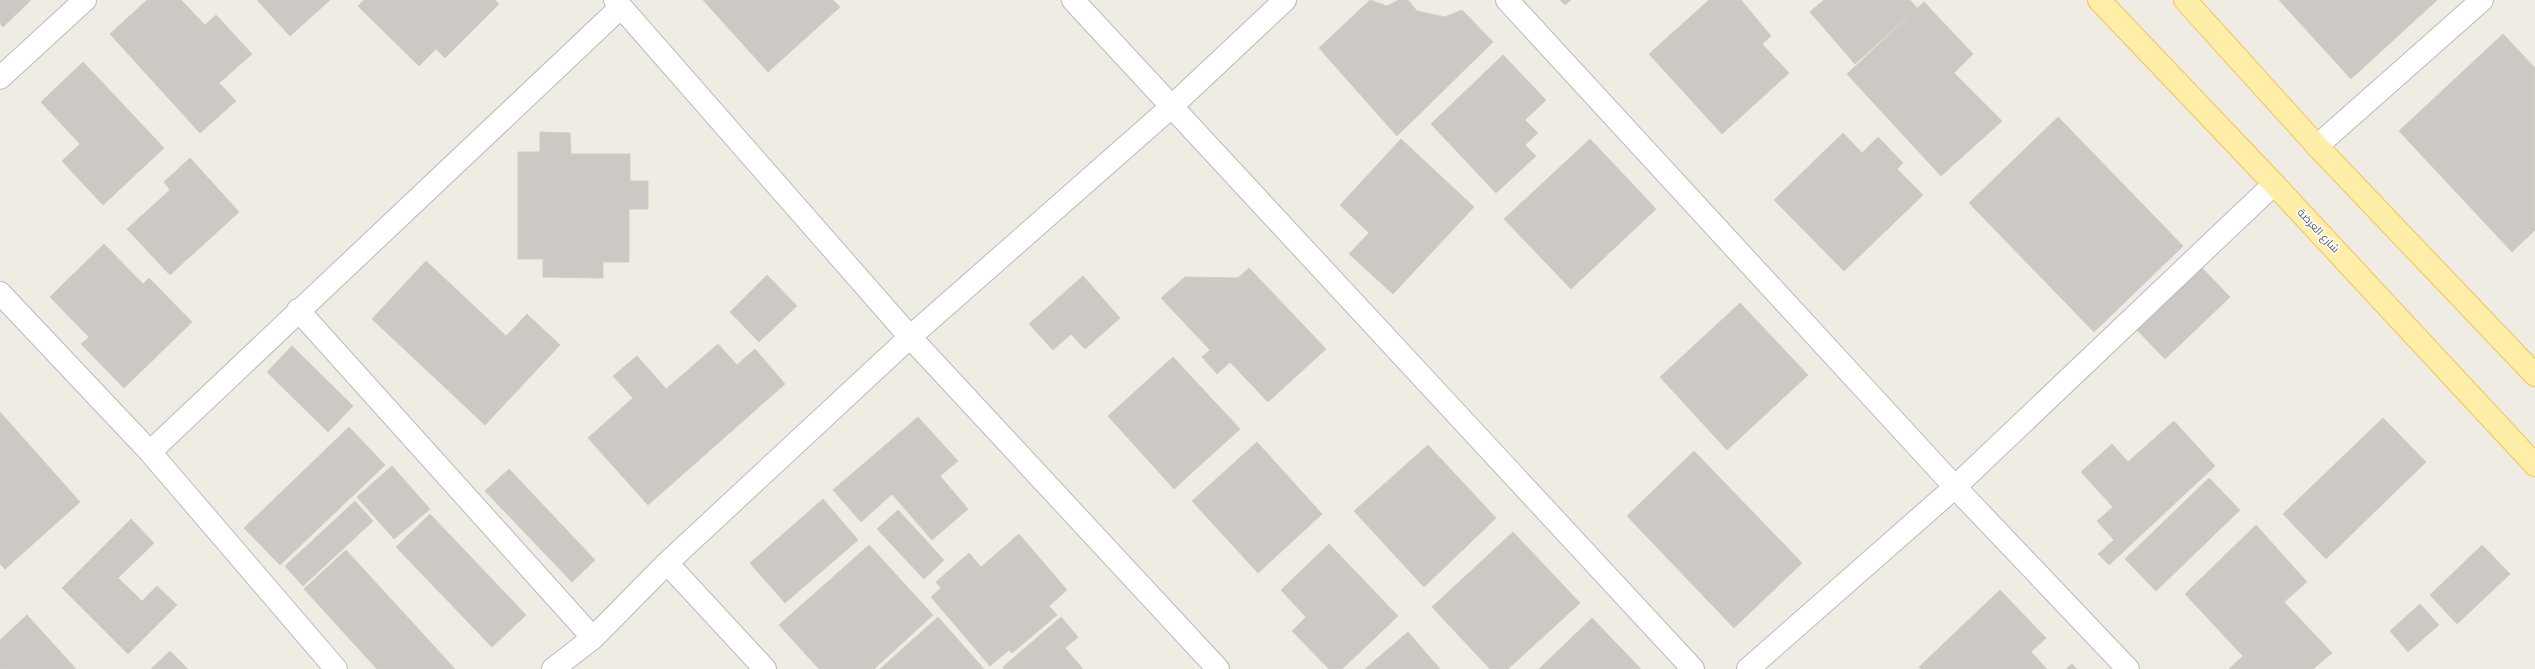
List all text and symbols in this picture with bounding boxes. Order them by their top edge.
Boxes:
street label: شارع العرضة [2294,206,2342,256]

